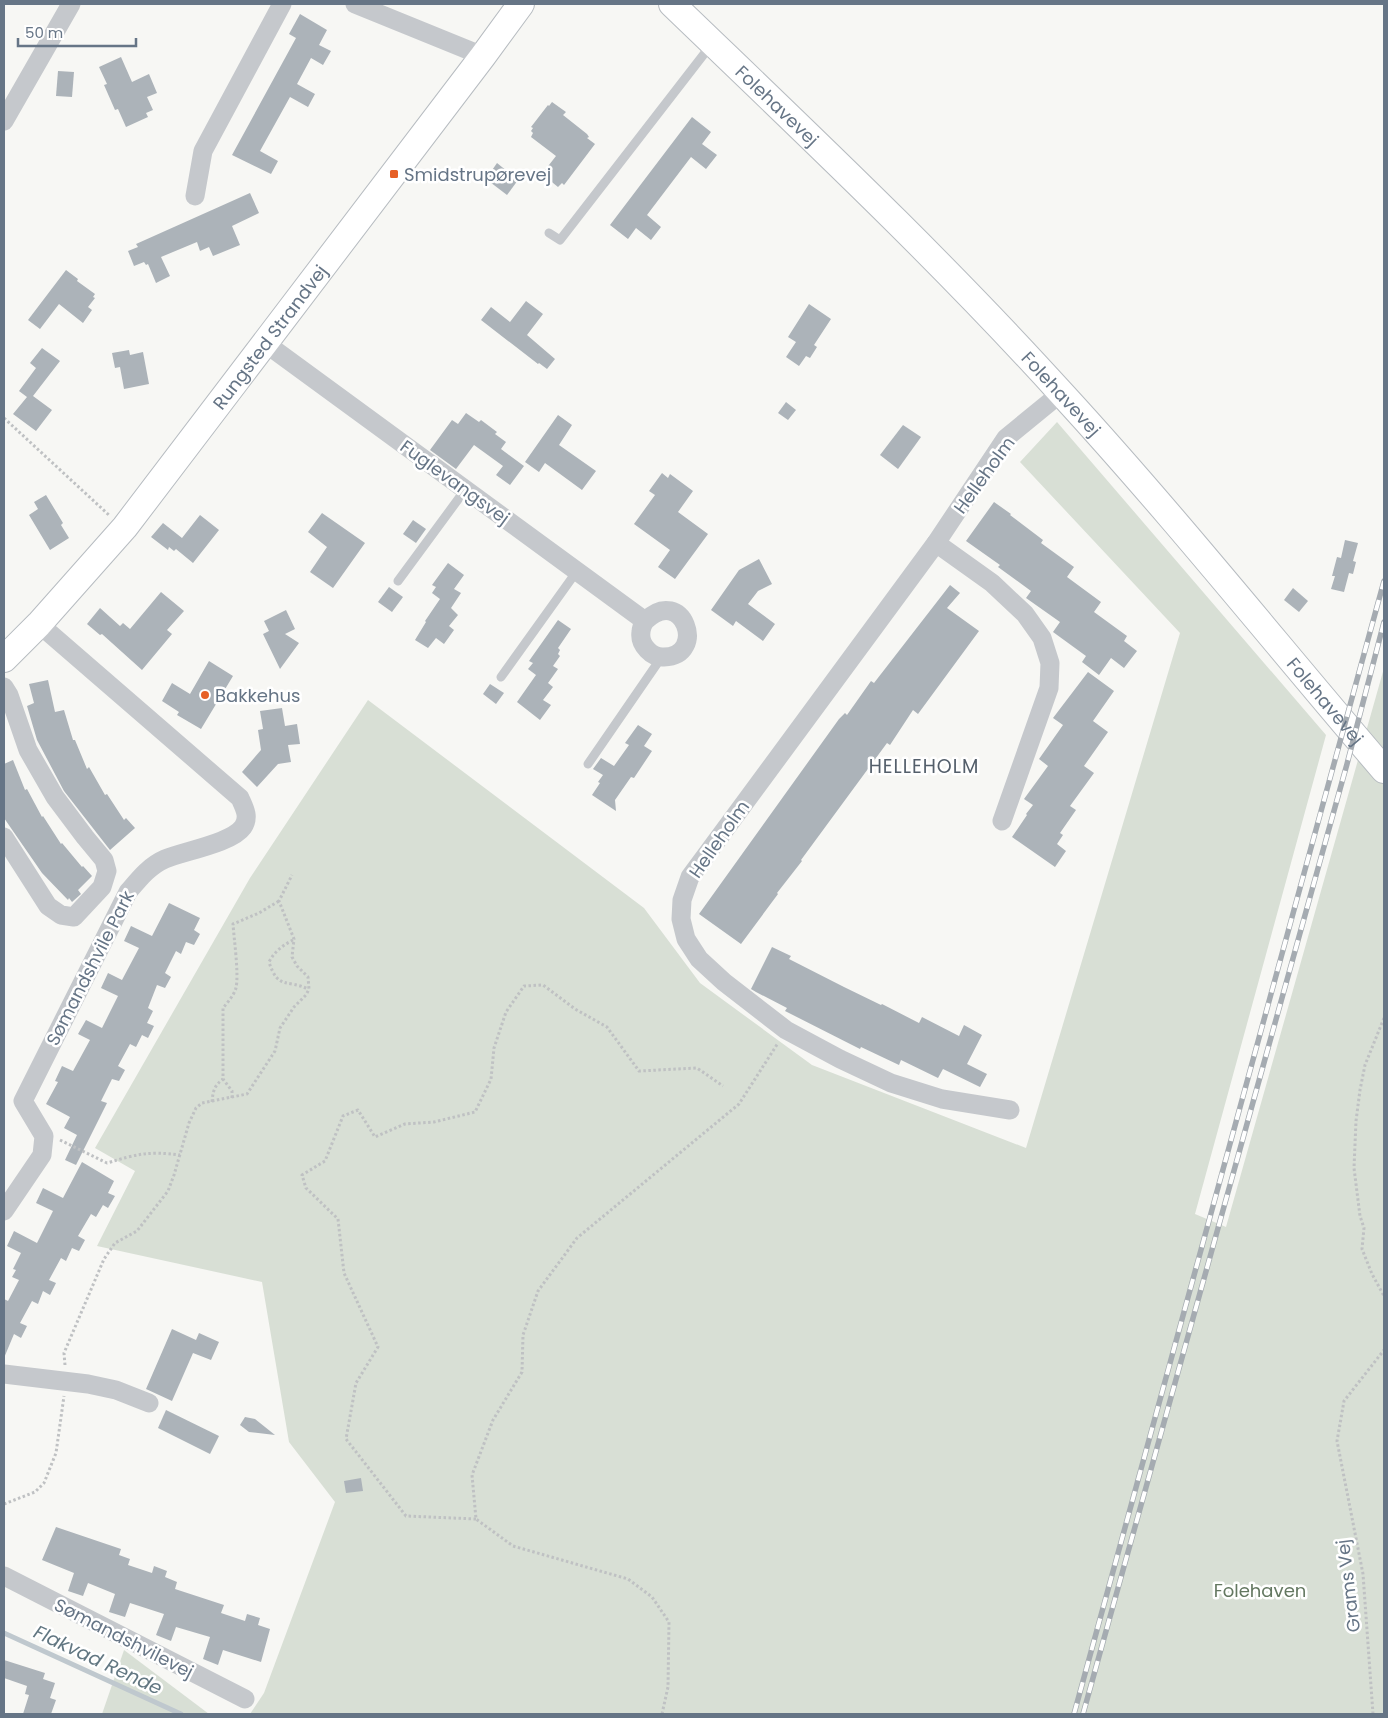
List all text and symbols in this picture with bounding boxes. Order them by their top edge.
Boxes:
scale bar [18,15,135,47]
text: 50 m [25,22,63,43]
street label: Folehavevej [730,59,824,151]
place label: Smidstrupørevej [404,162,551,187]
marker: Smidstrupørevej [388,168,400,180]
street label: Rungsted Strandvej [206,259,333,414]
street label: Folehavevej [1016,346,1107,441]
street label: Helleholm [948,431,1020,519]
street label: Fuglevangsvej [395,434,515,530]
street label: Folehavevej [1281,652,1369,750]
place label: Bakkehus [215,683,300,708]
marker: Bakkehus [199,689,211,701]
district label: HELLEHOLM [869,753,979,780]
street label: Helleholm [683,795,755,883]
street label: Sømandshvile Park [40,886,140,1050]
street label: Grams Vej [1330,1538,1366,1634]
park label: Folehaven [1214,1578,1306,1603]
street label: Sømandshvilevej [50,1592,198,1684]
water label: Flakvad Rende [29,1618,167,1702]

